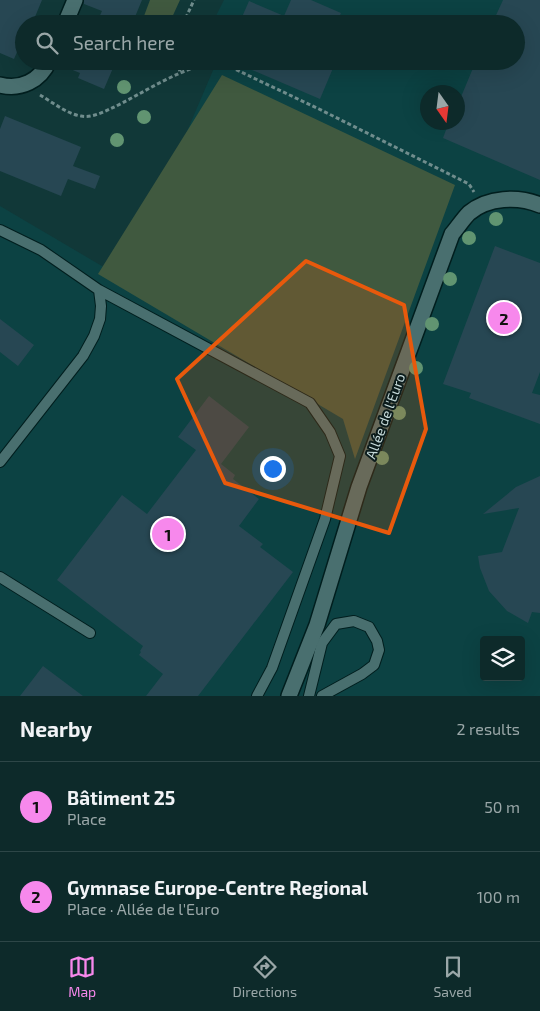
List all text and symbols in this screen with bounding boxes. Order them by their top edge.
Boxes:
search box [15,15,525,70]
icon: search [33,29,61,57]
text: Search here [73,31,175,54]
north arrow [420,85,465,130]
pin: 2 [488,299,520,337]
street label: Allée de l'Euro [362,371,408,461]
your location [260,456,286,482]
pin: 1 [152,515,184,553]
map controls [480,636,525,681]
button: layers [480,636,525,681]
text: Nearby [20,716,92,741]
text: 2 results [457,719,520,738]
text: Bâtiment 25 [67,786,175,809]
text: 1 [33,797,39,816]
text: 50 m [484,797,520,816]
text: Place [67,809,106,828]
text: Gymnase Europe-Centre Regional [67,876,368,899]
text: 2 [31,887,41,906]
text: 100 m [477,887,520,906]
text: Place · Allée de l'Euro [67,899,219,918]
tab: Map [68,953,96,1000]
tab: Directions [233,953,297,1000]
tab: Saved [433,953,472,1000]

